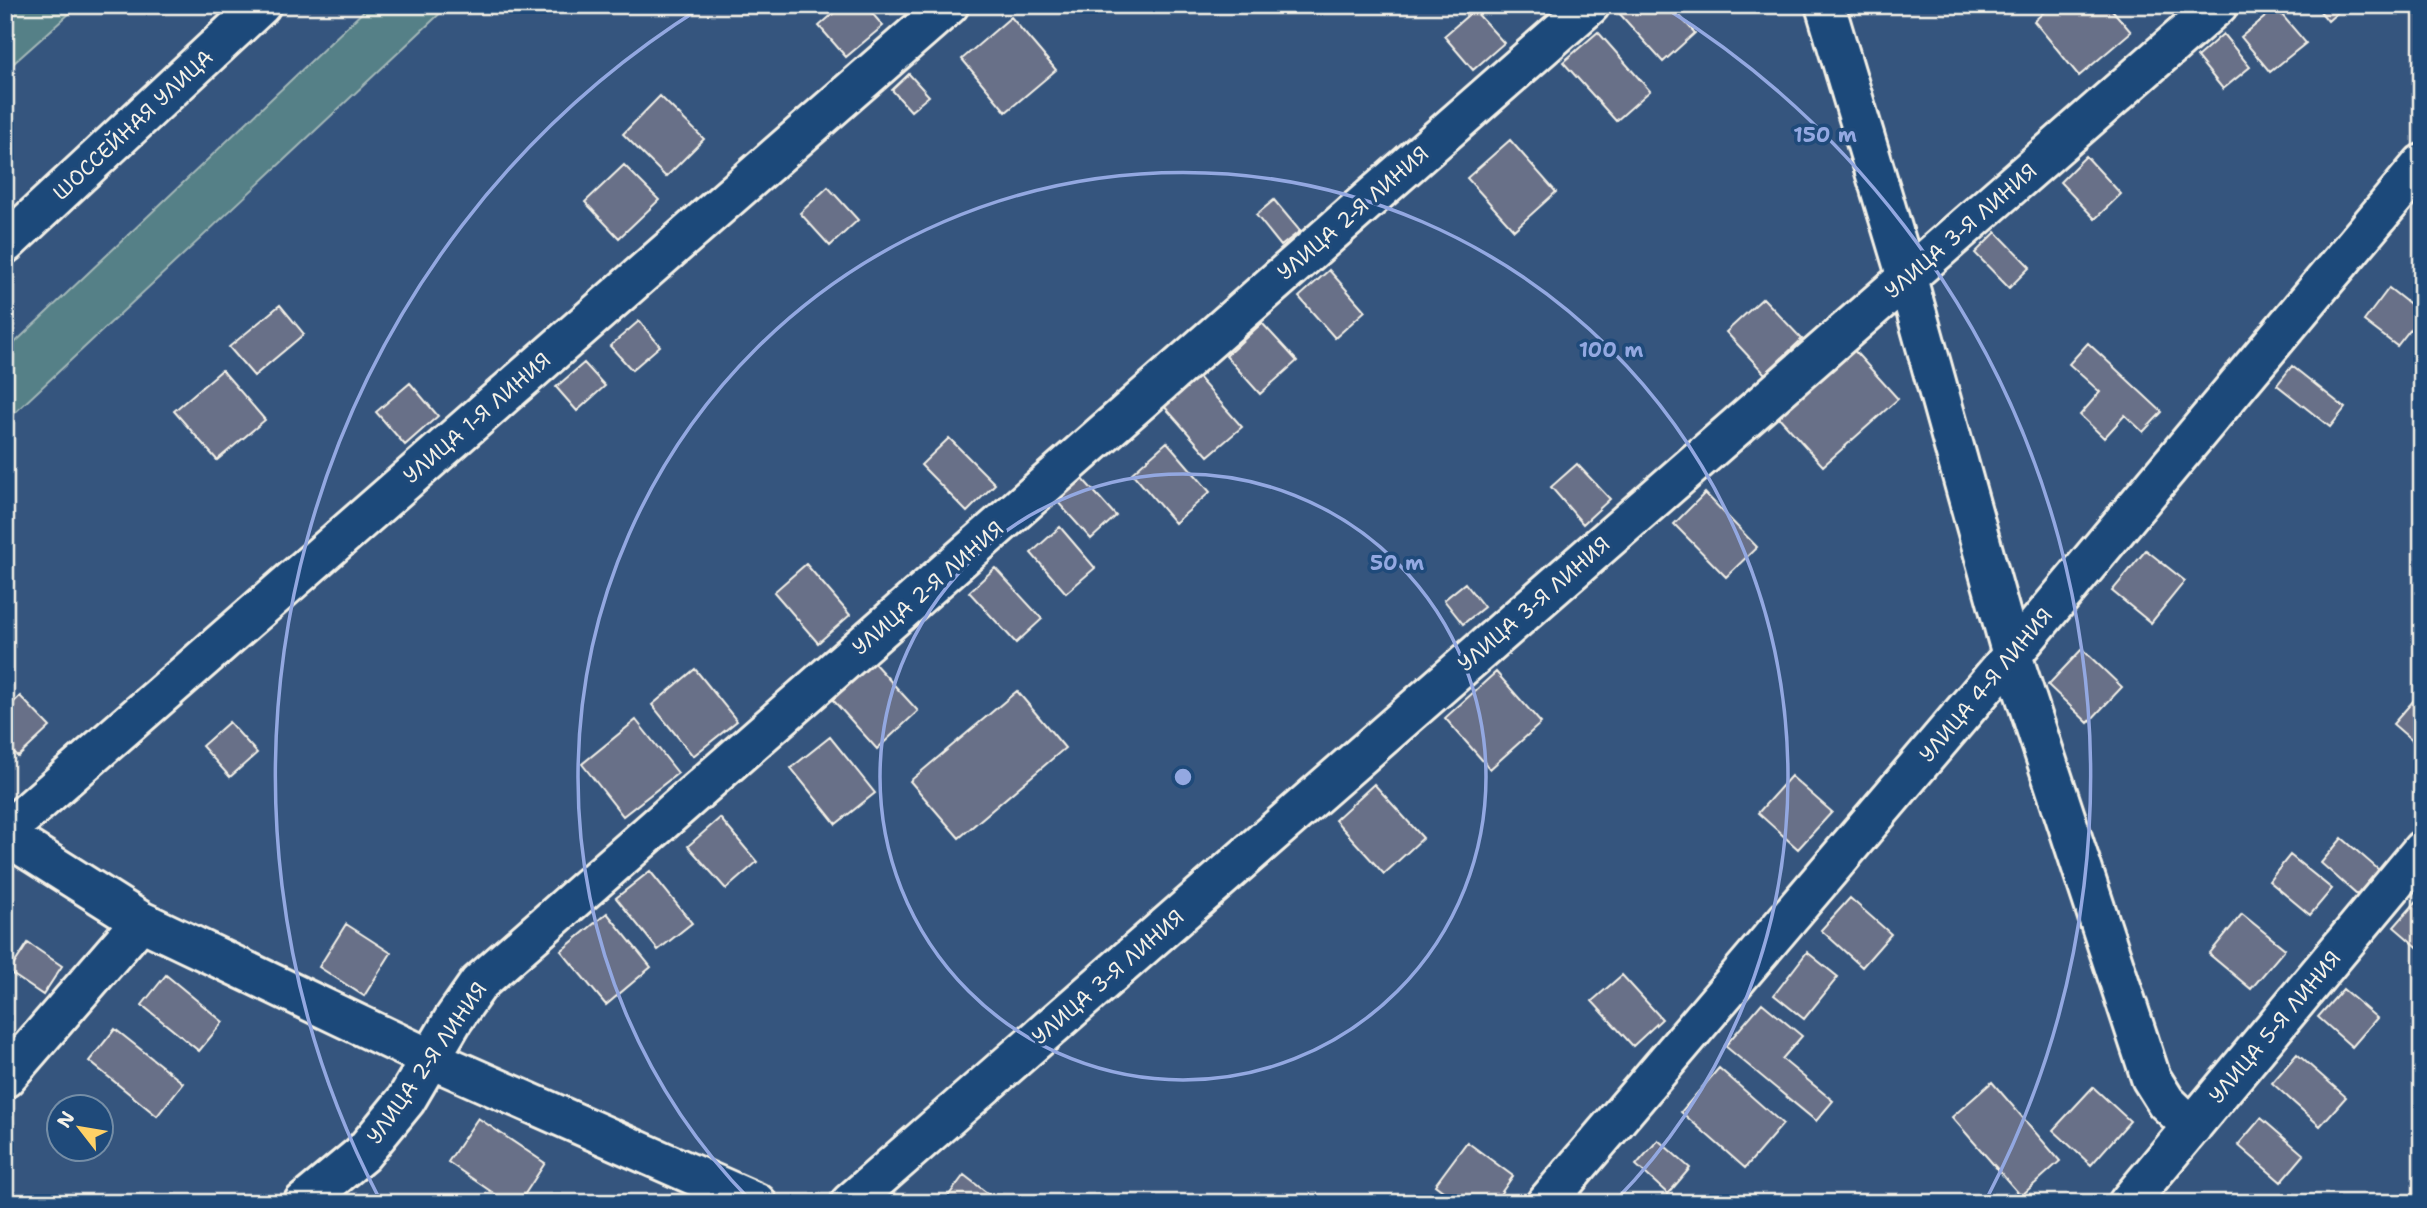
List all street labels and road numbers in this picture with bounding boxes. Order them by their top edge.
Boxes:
street label: ШОССЕЙНАЯ УЛИЦА [47,43,219,207]
street label: УЛИЦА 2-Я ЛИНИЯ [1272,140,1434,286]
street label: УЛИЦА 3-Я ЛИНИЯ [1879,157,2043,305]
street label: УЛИЦА 1-Я ЛИНИЯ [397,346,557,490]
street label: УЛИЦА 2-Я ЛИНИЯ [847,515,1009,661]
street label: УЛИЦА 3-Я ЛИНИЯ [1452,530,1616,678]
street label: УЛИЦА 4-Я ЛИНИЯ [1913,602,2059,768]
street label: УЛИЦА 3-Я ЛИНИЯ [1026,903,1190,1051]
street label: УЛИЦА 5-Я ЛИНИЯ [2203,945,2347,1109]
street label: УЛИЦА 2-Я ЛИНИЯ [361,977,493,1149]

